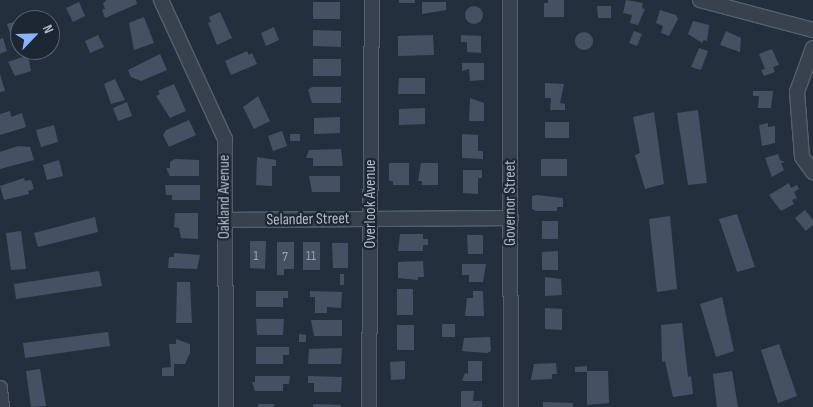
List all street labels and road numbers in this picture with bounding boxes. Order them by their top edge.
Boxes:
street label: Oakland Avenue [215,155,235,239]
street label: Overlook Avenue [361,159,381,249]
street label: Governor Street [501,160,521,246]
street label: Selander Street [266,210,350,230]

